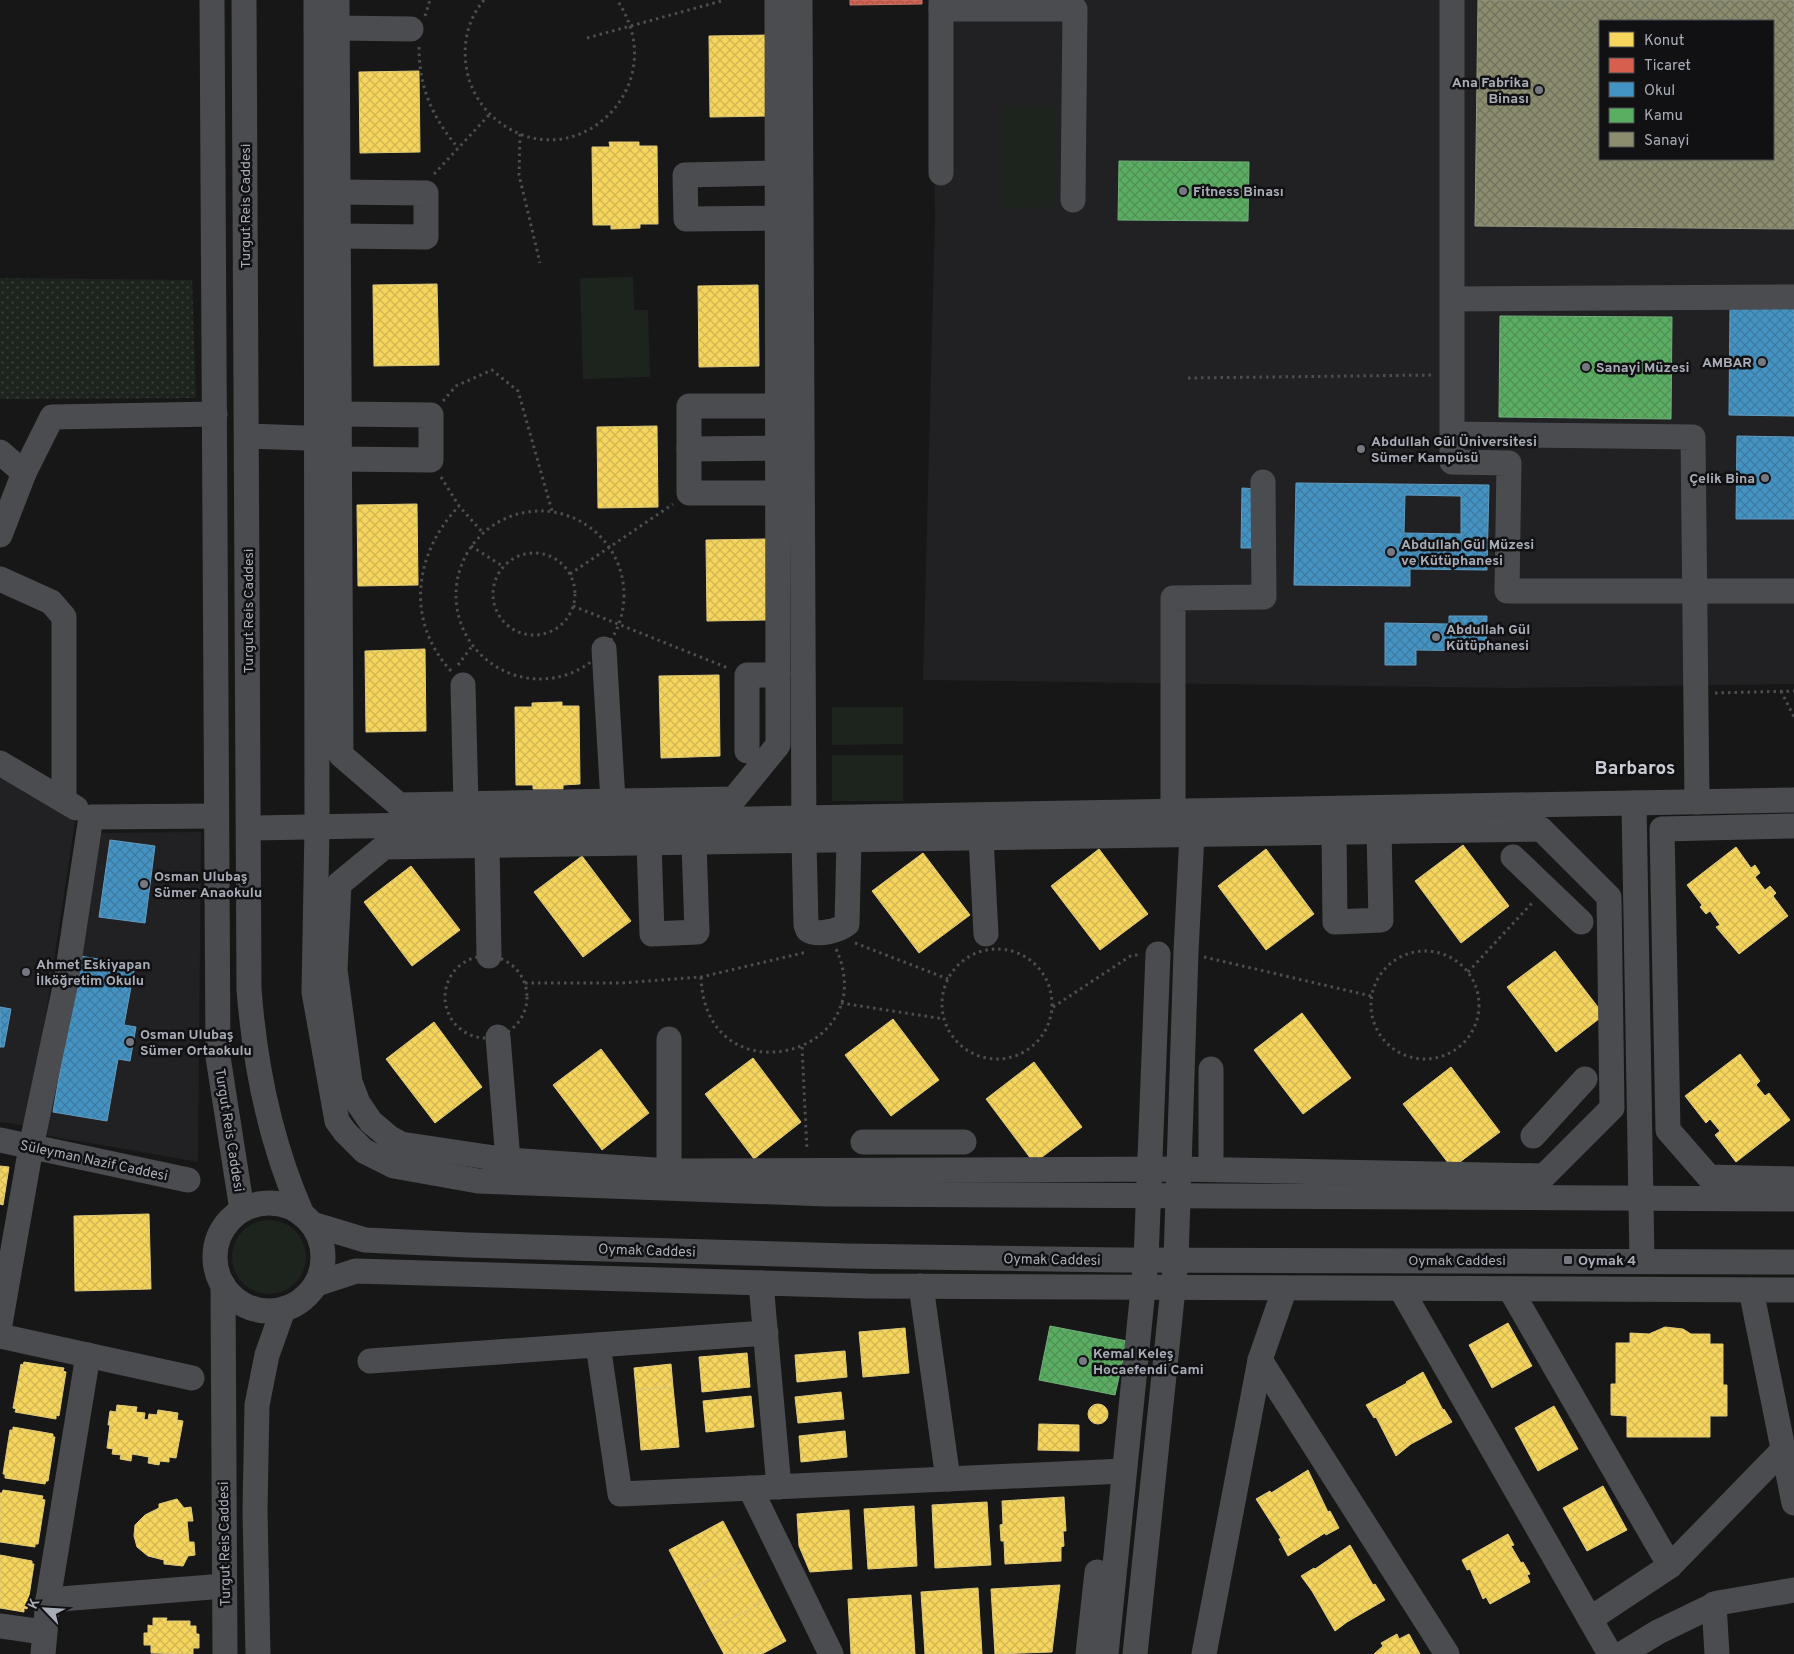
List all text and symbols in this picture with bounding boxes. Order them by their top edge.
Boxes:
legend [1599,20,1774,160]
text: Konut [1644,32,1684,51]
text: Ticaret [1644,57,1691,76]
place label: Ana Fabrika Binası [1452,75,1529,108]
text: Okul [1644,82,1675,101]
marker: Ana Fabrika Binası [1533,84,1545,96]
text: Kamu [1644,107,1683,126]
text: Sanayi [1644,132,1689,151]
street label: Turgut Reis Caddesi [238,144,255,268]
place label: Fitness Binası [1193,184,1284,201]
marker: Fitness Binası [1177,185,1189,197]
place label: AMBAR [1702,355,1752,372]
marker: AMBAR [1756,356,1768,368]
place label: Sanayi Müzesi [1596,360,1690,377]
marker: Sanayi Müzesi [1580,361,1592,373]
place label: Abdullah Gül Üniversitesi Sümer Kampüsü [1371,434,1537,467]
marker: Abdullah Gül Üniversitesi Sümer Kampüsü [1355,443,1367,455]
place label: Çelik Bina [1689,471,1755,488]
marker: Çelik Bina [1759,472,1771,484]
place label: Abdullah Gül Müzesi ve Kütüphanesi [1401,537,1534,570]
marker: Abdullah Gül Müzesi ve Kütüphanesi [1385,546,1397,558]
street label: Turgut Reis Caddesi [241,549,258,673]
place label: Abdullah Gül Kütüphanesi [1446,622,1530,655]
marker: Abdullah Gül Kütüphanesi [1430,631,1442,643]
district label: Barbaros [1595,757,1675,781]
place label: Osman Ulubaş Sümer Anaokulu [154,869,262,902]
marker: Osman Ulubaş Sümer Anaokulu [138,878,150,890]
place label: Ahmet Eskiyapan İlköğretim Okulu [36,957,150,990]
marker: Ahmet Eskiyapan İlköğretim Okulu [20,966,32,978]
place label: Osman Ulubaş Sümer Ortaokulu [140,1027,252,1060]
marker: Osman Ulubaş Sümer Ortaokulu [124,1036,136,1048]
street label: Turgut Reis Caddesi [210,1067,247,1193]
street label: Süleyman Nazif Caddesi [18,1137,169,1185]
street label: Oymak Caddesi [598,1241,696,1262]
street label: Oymak Caddesi [1003,1251,1101,1270]
street label: Oymak Caddesi [1408,1253,1506,1270]
place label: Oymak 4 [1578,1253,1636,1270]
marker: Oymak 4 [1562,1254,1574,1266]
place label: Kemal Keleş Hocaefendi Cami [1093,1346,1204,1379]
marker: Kemal Keleş Hocaefendi Cami [1077,1355,1089,1367]
street label: Turgut Reis Caddesi [216,1481,235,1607]
north arrow [20,1584,70,1634]
text: K [25,1596,44,1612]

